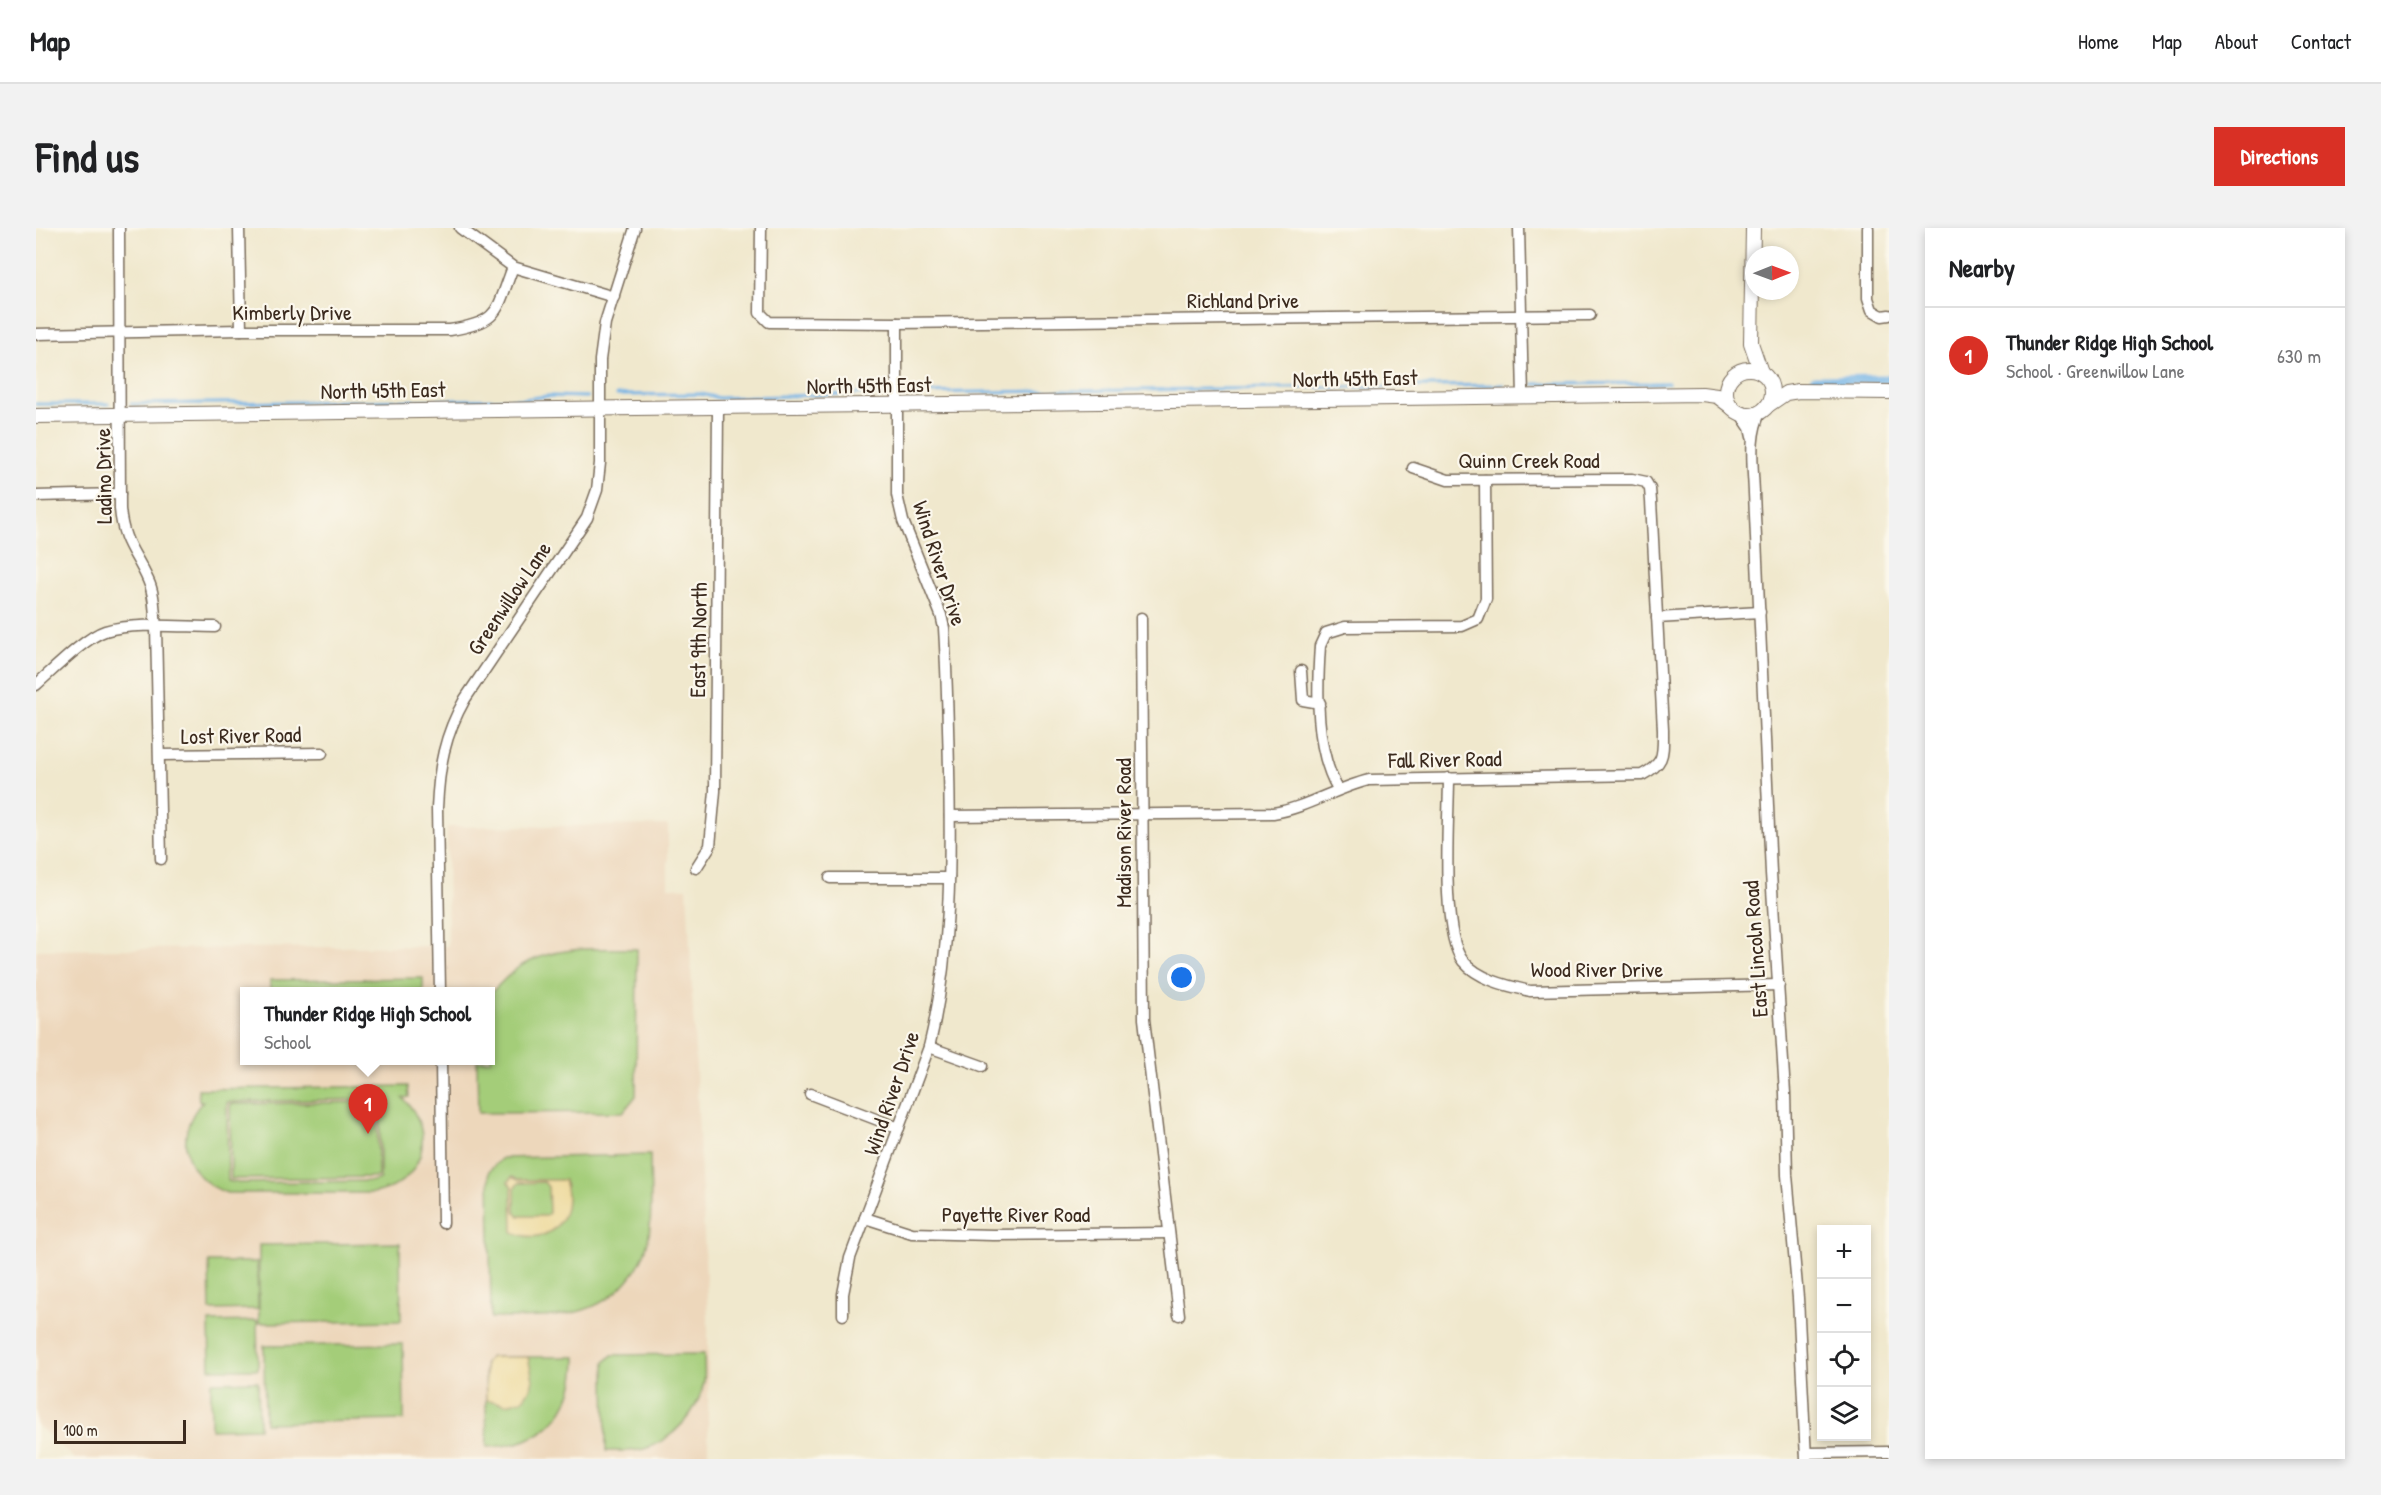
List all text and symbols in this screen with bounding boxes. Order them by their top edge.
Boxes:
text: Map [30,22,70,60]
text: Home [2078,27,2119,56]
text: Map [2152,27,2182,56]
text: About [2215,27,2258,56]
text: Contact [2291,27,2351,56]
button: Directions [2214,127,2345,186]
text: Find us [36,128,139,185]
north arrow [1745,246,1799,300]
text: Nearby [1949,250,2015,285]
street label: Richland Drive [1187,285,1299,315]
street label: Kimberly Drive [232,297,352,327]
text: Thunder Ridge High School [2006,327,2213,357]
text: 1 [1965,342,1972,369]
text: 630 m [2277,342,2321,369]
text: School · Greenwillow Lane [2006,357,2185,384]
street label: North 45th East [1292,362,1418,394]
street label: North 45th East [806,369,932,401]
street label: North 45th East [320,374,446,406]
street label: Ladino Drive [87,428,119,524]
street label: Quinn Creek Road [1458,445,1600,475]
street label: Wind River Drive [906,497,974,629]
street label: Greenwillow Lane [460,535,558,661]
street label: East 9th North [682,582,714,698]
street label: Lost River Road [181,719,302,751]
street label: Fall River Road [1387,743,1502,775]
street label: Madison River Road [1108,758,1138,908]
street label: East Lincoln Road [1735,879,1775,1018]
street label: Wood River Drive [1531,954,1663,984]
your location [1167,963,1196,992]
popup [240,987,495,1065]
text: Thunder Ridge High School [264,998,471,1028]
street label: Wind River Drive [856,1027,926,1159]
text: School [264,1028,311,1055]
pin: 1 [348,1084,388,1134]
street label: Payette River Road [942,1199,1091,1229]
map controls [1817,1225,1871,1441]
button: + [1817,1225,1871,1279]
button: − [1817,1279,1871,1333]
button: locate [1817,1333,1871,1387]
button: layers [1817,1387,1871,1441]
scale bar [54,1417,186,1444]
text: 100 m [63,1419,98,1441]

